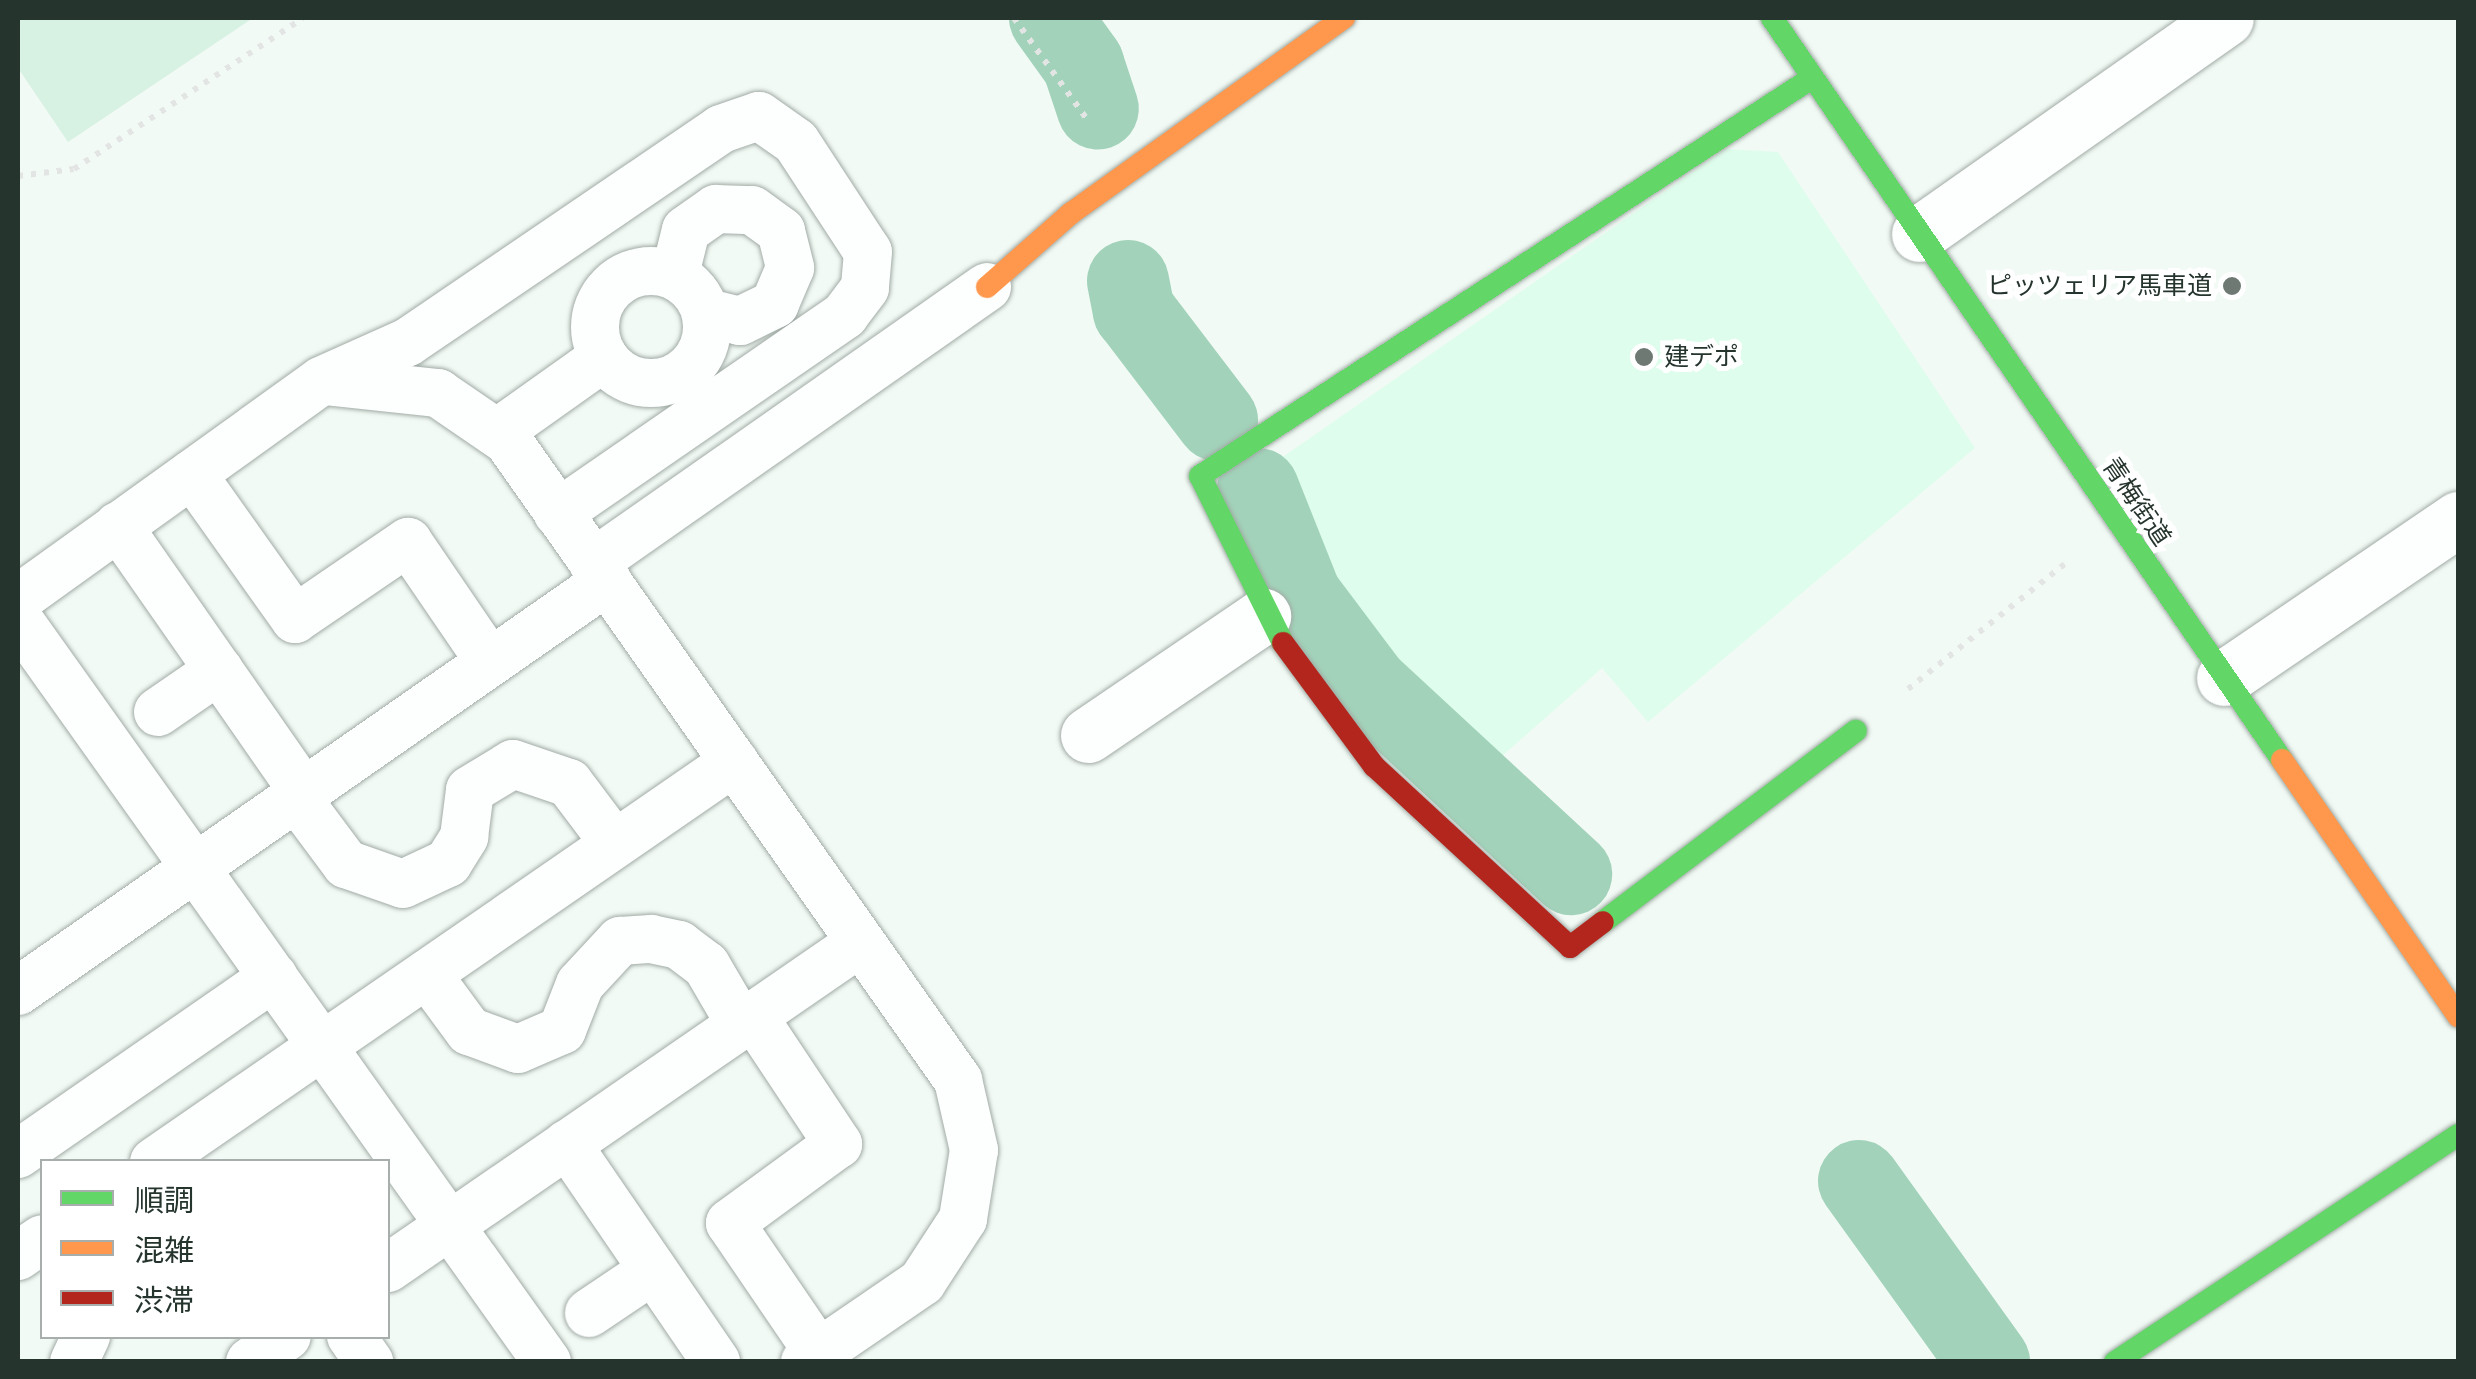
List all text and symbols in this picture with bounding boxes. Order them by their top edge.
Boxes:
place label: ピッツェリア馬車道 [1987,271,2212,301]
marker: ピッツェリア馬車道 [2221,275,2243,297]
place label: 建デポ [1664,342,1739,372]
marker: 建デポ [1633,346,1655,368]
street label: 青梅街道 [2096,452,2176,552]
legend [40,1159,390,1339]
text: 順調 [134,1182,194,1219]
text: 混雑 [134,1232,194,1269]
text: 渋滞 [134,1282,194,1319]

